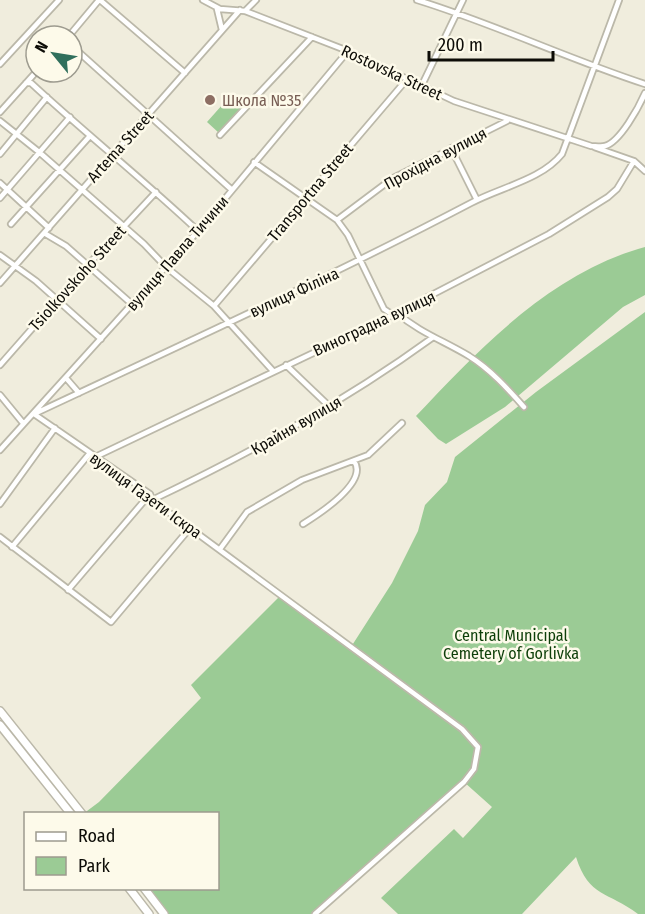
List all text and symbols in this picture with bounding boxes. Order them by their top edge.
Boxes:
north arrow [24,24,84,84]
scale bar [429,24,554,62]
text: 200 m [438,34,483,56]
text: N [31,38,52,56]
street label: Rostovska Street [338,41,446,104]
place label: Школа №35 [222,91,301,110]
marker: Школа №35 [203,93,217,107]
street label: Artema Street [83,106,158,186]
street label: Прохідна вулиця [381,123,490,194]
street label: Transportna Street [264,139,357,245]
street label: вулиця Павла Тичини [122,192,232,315]
street label: Tsiolkovskoho Street [25,221,130,335]
street label: вулиця Філіна [247,263,342,321]
street label: Виноградна вулиця [310,287,438,360]
street label: Крайня вулиця [248,392,345,459]
street label: вулиця Газети Іскра [86,448,205,542]
park label: Central Municipal Cemetery of Gorlivka [443,626,579,663]
legend [24,812,219,890]
text: Road [78,825,115,847]
text: Park [78,855,111,877]

